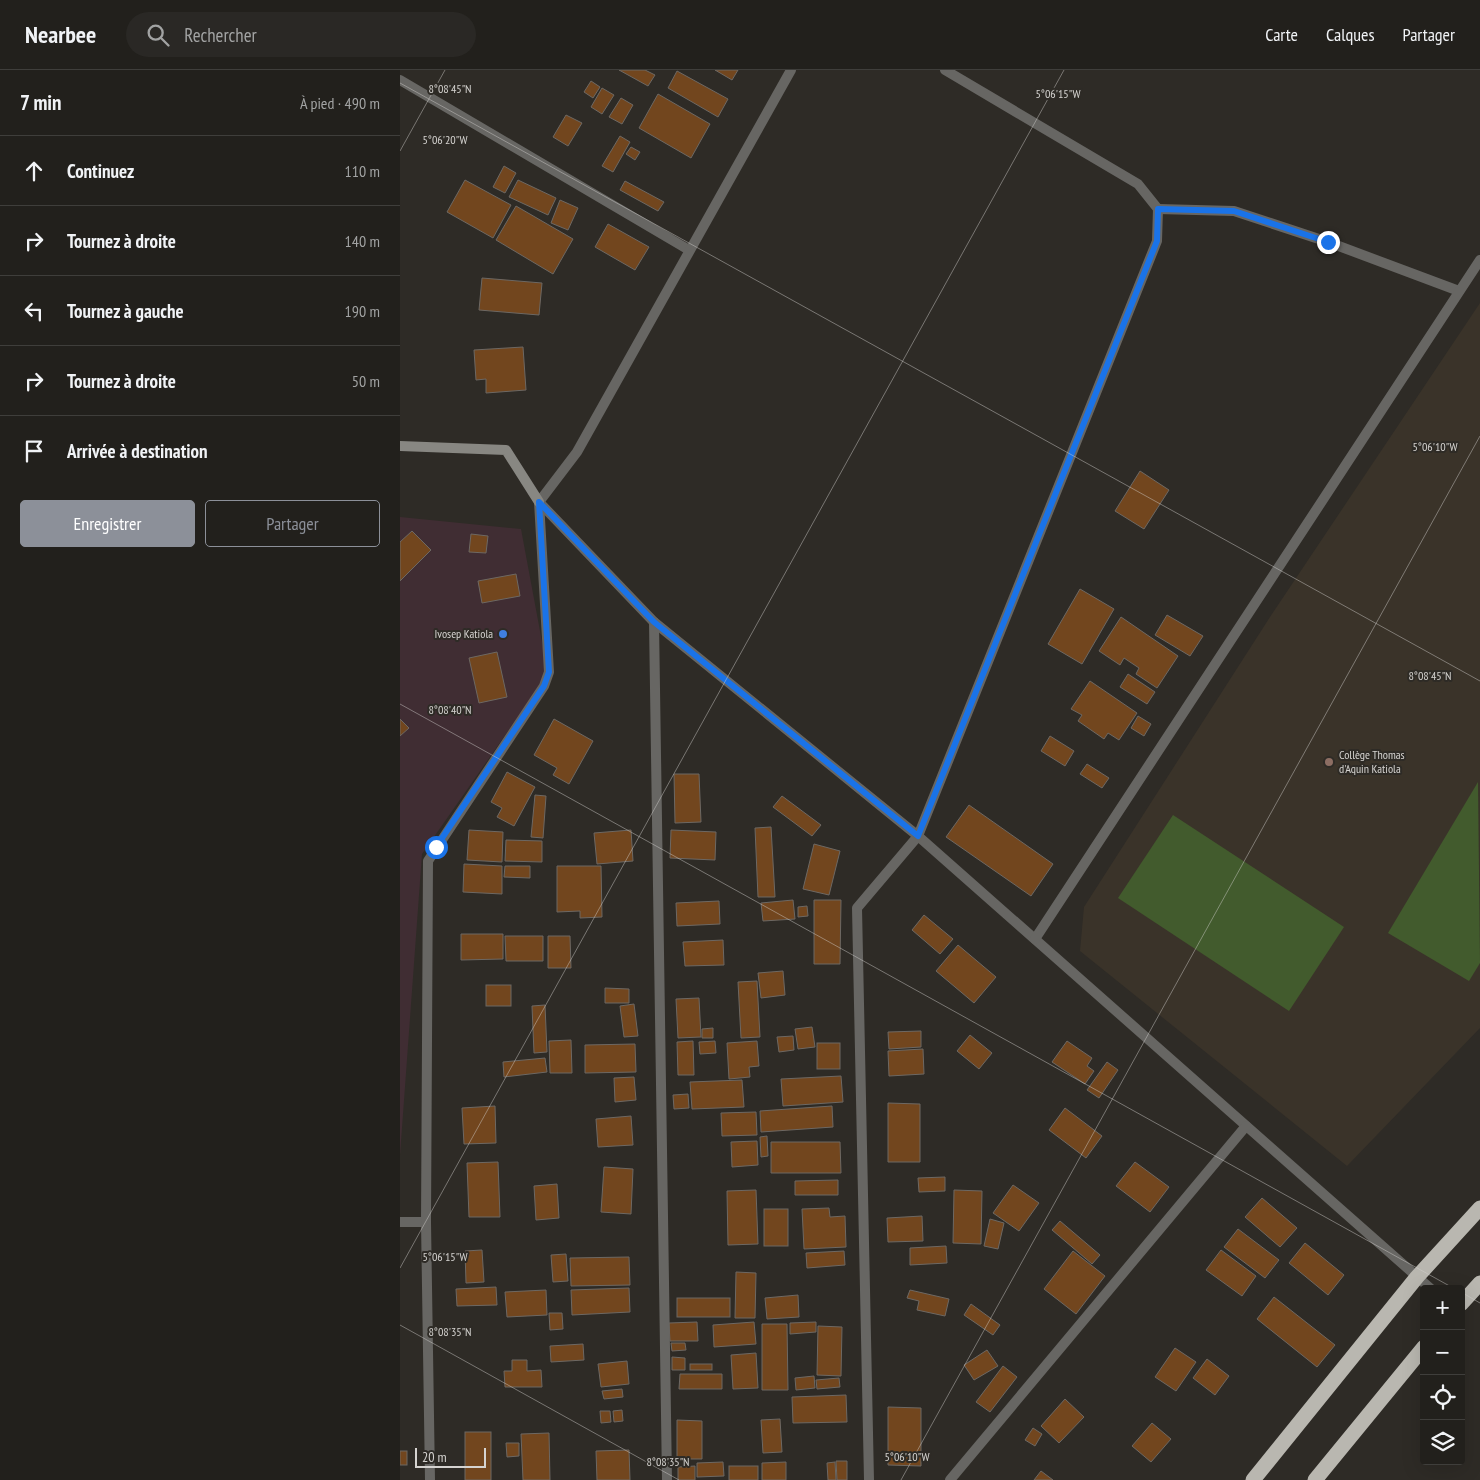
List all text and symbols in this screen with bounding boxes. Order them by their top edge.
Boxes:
search box [126,12,476,57]
text: Nearbee [25,19,96,50]
icon: search [144,21,172,49]
text: Rechercher [184,23,257,47]
text: Carte [1265,23,1298,46]
text: Calques [1326,23,1375,46]
text: Partager [1403,23,1455,46]
text: 8°08'45"N [428,81,472,96]
text: 5°06'15"W [1035,86,1081,101]
text: 7 min [20,89,62,116]
text: À pied · 490 m [300,93,380,113]
text: 5°06'20"W [422,132,468,147]
icon: ahead [20,157,48,185]
text: Continuez [67,159,134,183]
text: 110 m [345,161,380,181]
icon: right [20,227,48,255]
text: Tournez à droite [67,229,176,253]
text: 140 m [345,231,380,251]
route end [1317,231,1340,254]
icon: left [20,297,48,325]
text: Tournez à gauche [67,299,184,323]
text: 190 m [345,301,380,321]
icon: right [20,367,48,395]
text: Tournez à droite [67,369,176,393]
text: 50 m [352,371,380,391]
icon: arrive [20,437,48,465]
text: Arrivée à destination [67,439,208,463]
text: 5°06'10"W [1412,439,1458,454]
button: Enregistrer [20,500,195,547]
button: Partager [205,500,380,547]
place label: Ivosep Katiola [434,626,493,641]
marker: Ivosep Katiola [497,628,509,640]
text: 8°08'45"N [1408,668,1452,683]
text: 8°08'40"N [428,702,472,717]
place label: Collège Thomas d'Aquin Katiola [1339,747,1405,776]
marker: Collège Thomas d'Aquin Katiola [1323,756,1335,768]
route start [425,836,448,859]
text: 5°06'15"W [422,1249,468,1264]
map controls [1420,1285,1465,1465]
button: + [1420,1285,1465,1330]
text: 8°08'35"N [428,1324,472,1339]
button: − [1420,1330,1465,1375]
button: locate [1420,1375,1465,1420]
button: layers [1420,1420,1465,1465]
scale bar [415,1445,486,1468]
text: 20 m [422,1448,447,1466]
text: 5°06'10"W [884,1449,930,1464]
text: 8°08'35"N [646,1454,690,1469]

